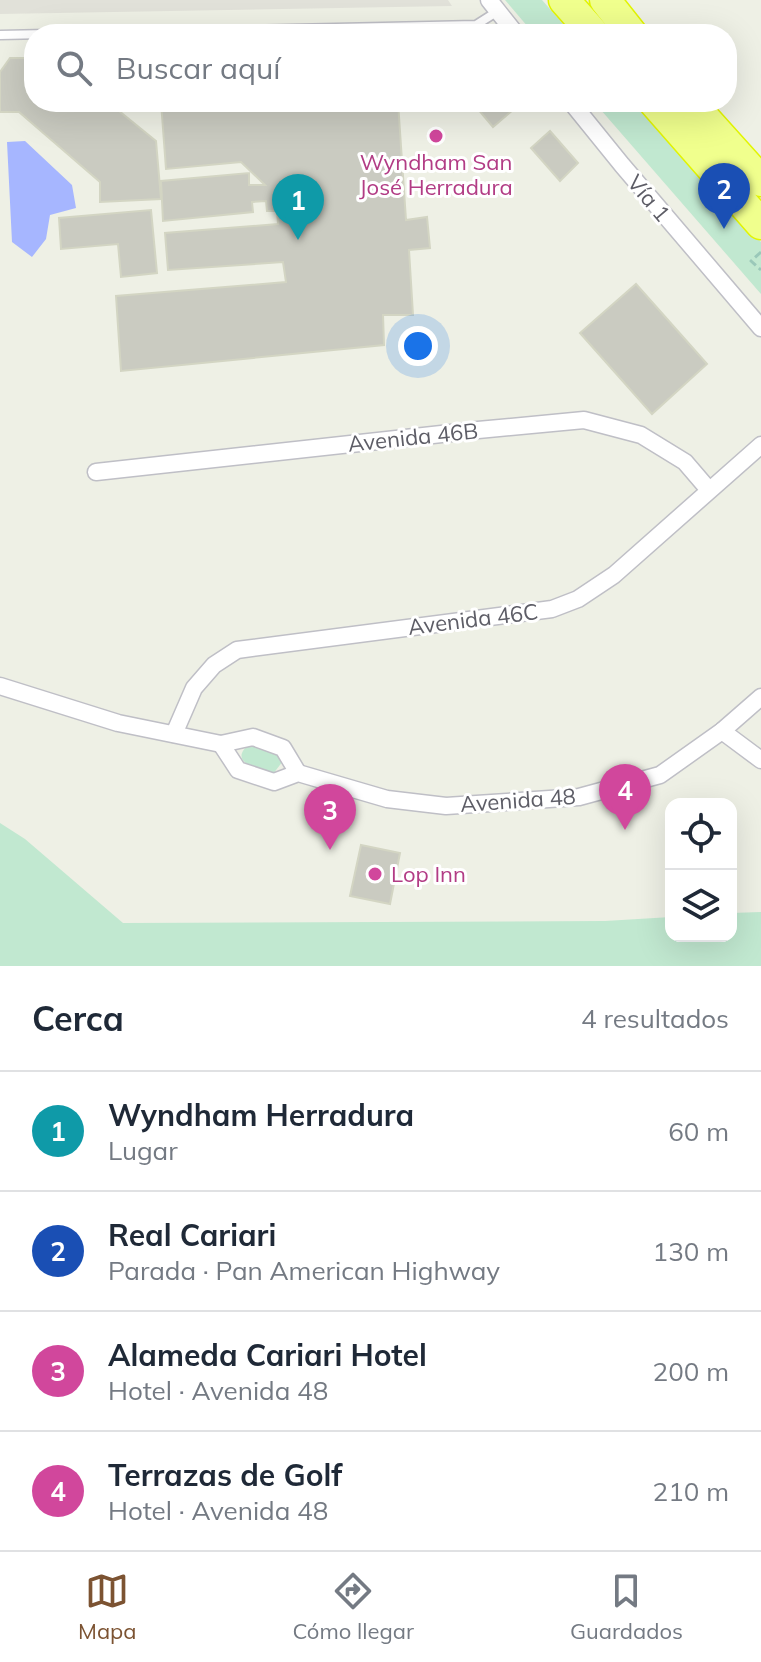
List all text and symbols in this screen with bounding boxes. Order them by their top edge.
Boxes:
search box [24,24,737,112]
icon: search [52,46,96,90]
text: Buscar aquí [116,49,281,87]
marker: Wyndham San José Herradura [427,127,445,145]
place label: Wyndham San José Herradura [359,148,513,201]
pin: 2 [698,163,750,229]
street label: Vía 1 [621,169,677,227]
pin: 1 [272,174,324,240]
your location [398,326,438,366]
street label: Avenida 46B [347,416,479,458]
street label: Avenida 46C [406,597,540,641]
pin: 4 [599,764,651,830]
street label: Avenida 48 [459,782,577,818]
pin: 3 [304,784,356,850]
map controls [665,798,737,942]
button: locate [665,798,737,870]
place label: Lop Inn [391,860,466,888]
marker: Lop Inn [366,865,384,883]
button: layers [665,870,737,942]
text: Cerca [32,997,124,1040]
text: 4 resultados [581,1002,729,1035]
text: Wyndham Herradura [108,1096,414,1134]
text: 1 [50,1115,66,1148]
text: 60 m [668,1115,729,1148]
text: Lugar [108,1134,178,1167]
text: Real Cariari [108,1216,276,1254]
text: 2 [50,1235,66,1268]
text: 130 m [653,1235,729,1268]
text: Parada · Pan American Highway [108,1254,500,1287]
text: Alameda Cariari Hotel [108,1336,427,1374]
text: 3 [50,1355,66,1388]
text: 200 m [653,1355,729,1388]
text: Hotel · Avenida 48 [108,1374,328,1407]
text: Terrazas de Golf [108,1456,342,1494]
text: 4 [50,1475,66,1508]
text: 210 m [653,1475,729,1508]
text: Hotel · Avenida 48 [108,1494,328,1527]
tab: Mapa [78,1569,137,1645]
tab: Cómo llegar [293,1569,414,1645]
tab: Guardados [570,1569,683,1645]

